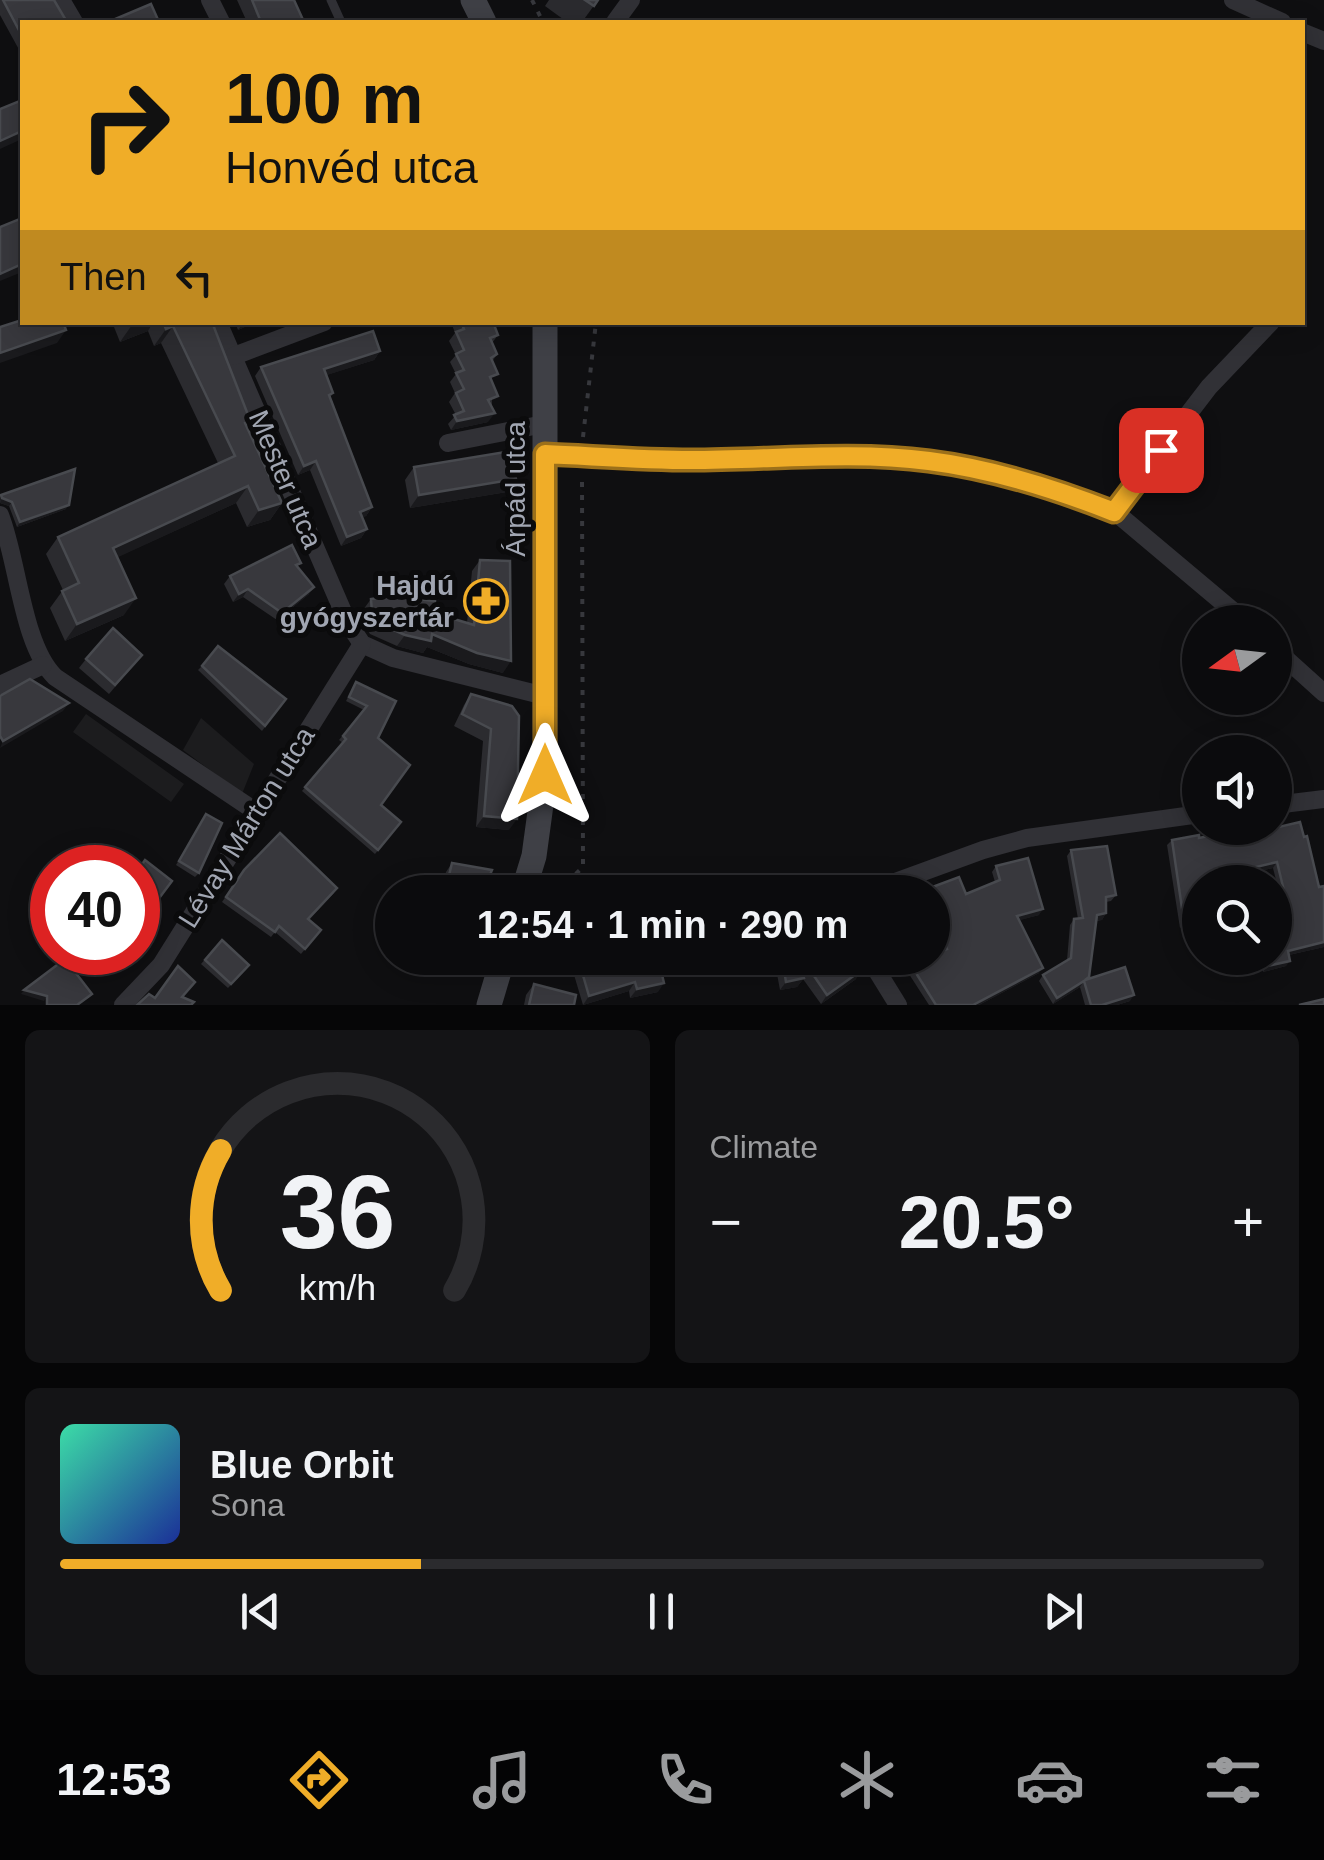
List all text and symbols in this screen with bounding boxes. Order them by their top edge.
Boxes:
icon: right [60,60,190,190]
text: 100 m [225,60,423,138]
text: Honvéd utca [225,142,478,193]
icon: left [167,250,222,305]
text: Then [60,256,147,298]
street label: Mester utca [243,406,329,553]
pin [1119,408,1204,493]
street label: Árpád utca [500,421,531,557]
icon: arrive [1134,423,1189,478]
place label: Hajdú gyógyszertár [280,570,454,633]
pharmacy icon: Hajdú gyógyszertár [463,578,509,624]
north arrow [1182,605,1292,715]
map controls [1182,605,1292,975]
street label: Lévay Márton utca [172,721,321,933]
position arrow [493,723,597,827]
button: sound [1182,735,1292,845]
speed limit sign: 40 [30,845,160,975]
button: search [1182,865,1292,975]
text: 12:54 · 1 min · 290 m [477,904,848,946]
text: Climate [710,1129,818,1165]
text: 36 [279,1154,395,1270]
text: 20.5° [899,1180,1075,1264]
text: − [710,1191,742,1253]
text: + [1232,1191,1264,1253]
text: km/h [299,1268,376,1308]
text: Blue Orbit [210,1444,394,1486]
text: Sona [210,1487,285,1523]
icon: previous [233,1584,288,1639]
icon: pause [634,1584,689,1639]
icon: next [1036,1584,1091,1639]
icon: directions [284,1745,354,1815]
icon: music [467,1745,537,1815]
icon: phone [650,1745,720,1815]
icon: climate [832,1745,902,1815]
icon: car [1015,1745,1085,1815]
icon: filters [1198,1745,1268,1815]
text: 12:53 [56,1754,171,1805]

